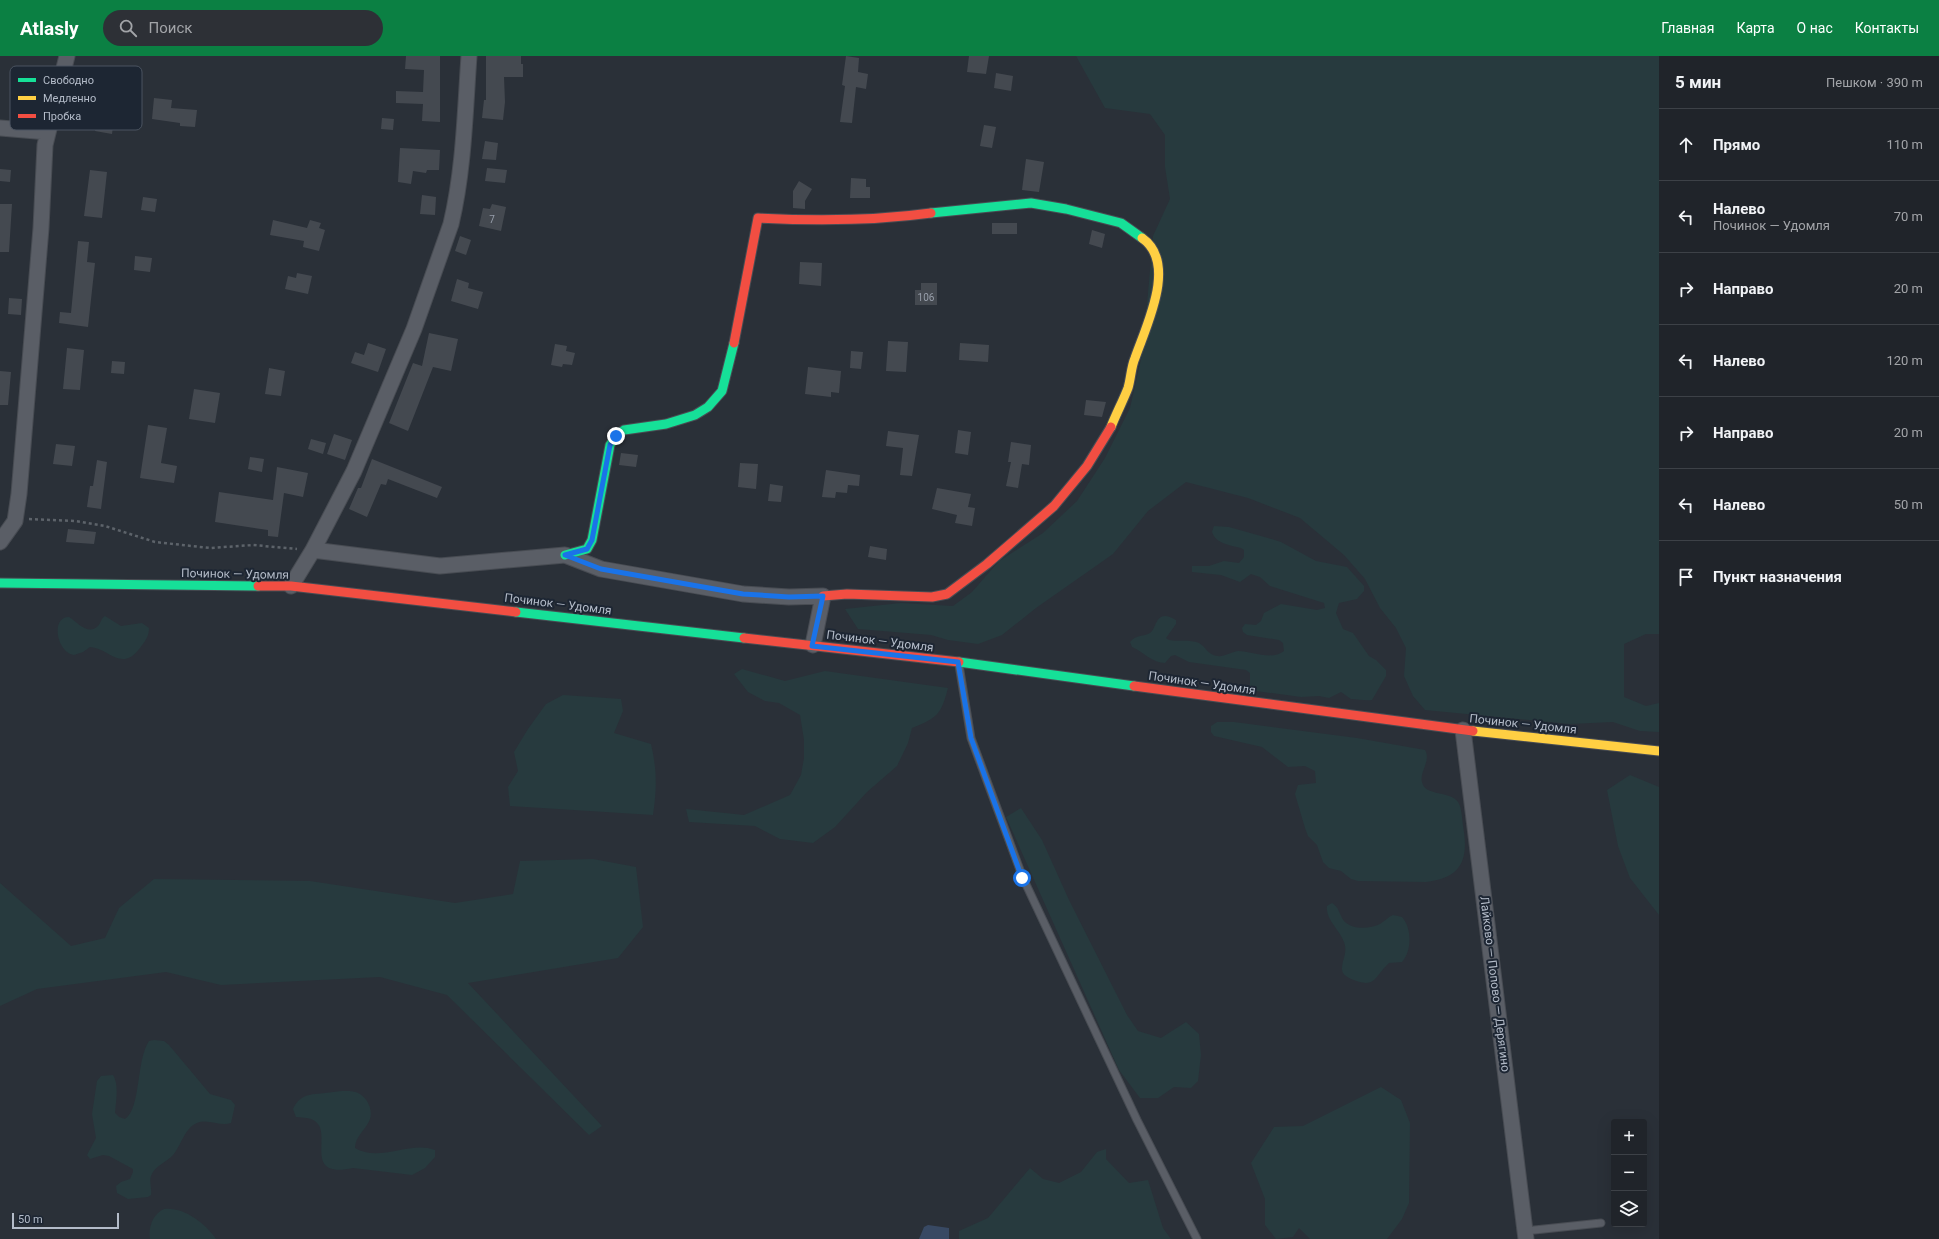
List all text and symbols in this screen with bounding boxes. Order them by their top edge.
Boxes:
search box [103,10,383,46]
text: Atlasly [20,17,79,40]
icon: search [117,17,139,39]
text: Поиск [149,19,192,37]
text: Главная [1661,20,1714,36]
text: Карта [1736,20,1775,36]
text: О нас [1797,20,1833,36]
text: Контакты [1855,20,1919,36]
legend [10,66,142,130]
text: 5 мин [1675,72,1721,92]
text: Свободно [43,74,94,87]
text: Пешком · 390 m [1826,75,1923,90]
text: Медленно [43,92,96,105]
text: Пробка [43,110,81,123]
icon: ahead [1675,134,1697,156]
text: Прямо [1713,136,1760,154]
text: 110 m [1886,137,1923,152]
text: Налево [1713,200,1765,218]
icon: left [1675,206,1697,228]
text: 70 m [1894,209,1923,224]
house number: 7 [489,214,495,225]
text: Починок — Удомля [1713,218,1830,233]
icon: right [1675,278,1697,300]
text: Направо [1713,280,1774,298]
text: 20 m [1894,281,1923,296]
house number: 106 [918,292,935,303]
icon: left [1675,350,1697,372]
text: Налево [1713,352,1765,370]
text: 120 m [1886,353,1923,368]
icon: right [1675,422,1697,444]
text: Направо [1713,424,1774,442]
text: 20 m [1894,425,1923,440]
route end [607,427,625,445]
icon: left [1675,494,1697,516]
text: Налево [1713,496,1765,514]
text: 50 m [1894,497,1923,512]
street label: Починок — Удомля [181,566,289,582]
icon: arrive [1675,566,1697,588]
text: Пункт назначения [1713,568,1842,586]
street label: Починок — Удомля [504,590,612,618]
street label: Починок — Удомля [826,627,934,655]
street label: Починок — Удомля [1148,669,1256,697]
street label: Починок — Удомля [1469,711,1577,737]
route start [1013,869,1031,887]
street label: Лайково — Попово — Дерягино [1477,895,1513,1073]
map controls [1611,1119,1647,1227]
button: + [1611,1119,1647,1155]
button: − [1611,1155,1647,1191]
button: layers [1611,1191,1647,1227]
scale bar [12,1211,119,1230]
text: 50 m [18,1213,43,1226]

